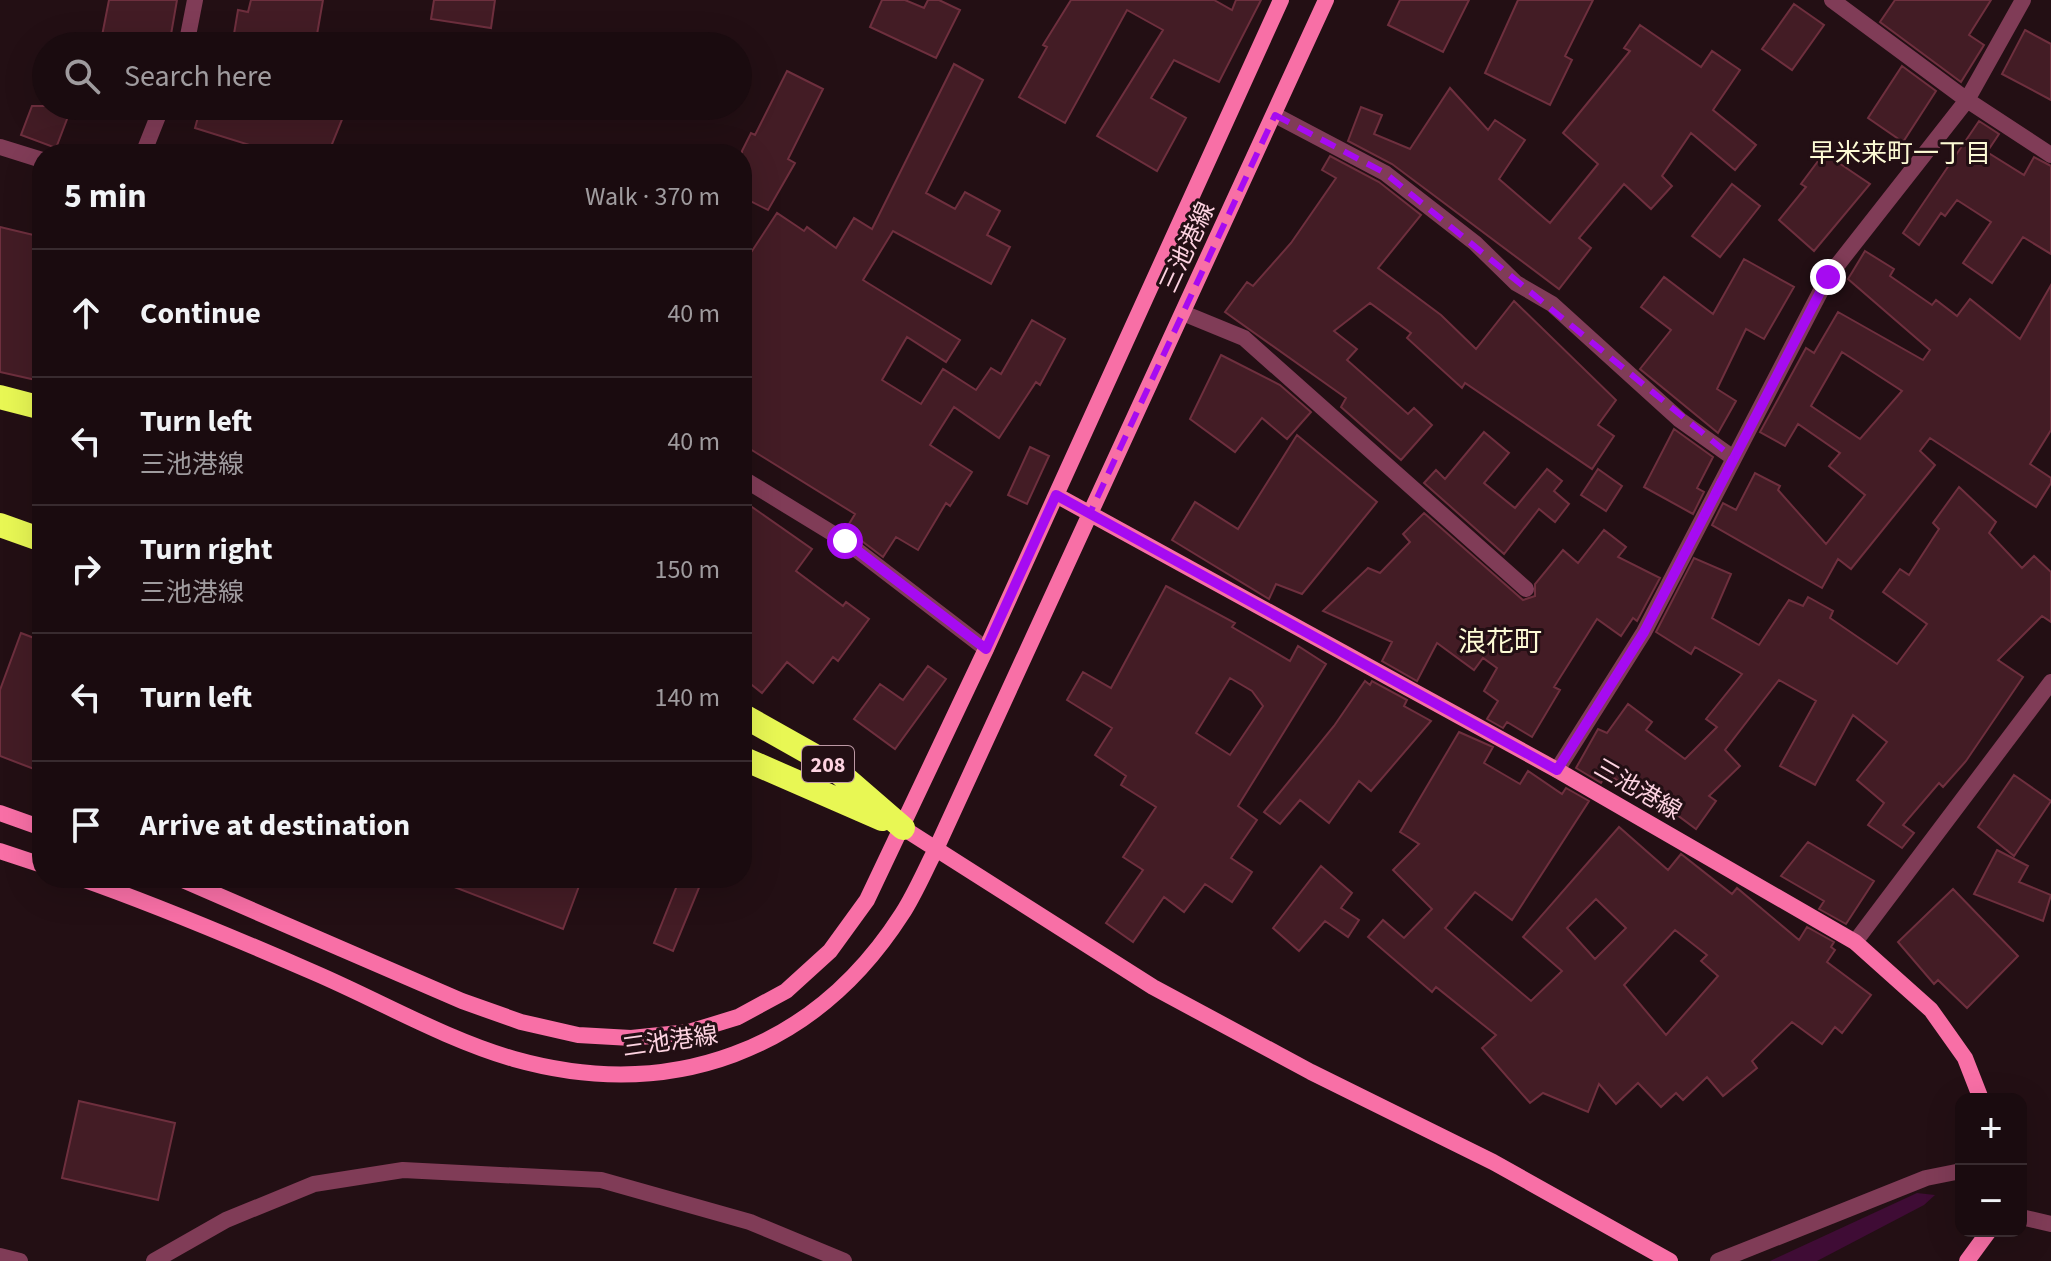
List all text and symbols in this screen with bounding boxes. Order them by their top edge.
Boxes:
search box [32,32,752,120]
icon: search [60,54,104,98]
text: Search here [124,55,272,98]
district label: 早米来町一丁目 [1809,135,1991,172]
text: 5 min [64,172,147,221]
text: Walk · 370 m [585,178,720,215]
street label: 三池港線 [1151,196,1224,298]
route end [1810,259,1846,295]
icon: ahead [64,291,108,335]
text: Continue [140,292,261,335]
text: 40 m [667,295,720,332]
text: Turn left [140,400,252,443]
icon: left [64,419,108,463]
text: 40 m [667,423,720,460]
text: 三池港線 [140,446,244,483]
route start [827,523,863,559]
text: Turn right [140,528,272,571]
icon: right [64,547,108,591]
text: 150 m [654,551,720,588]
text: 三池港線 [140,574,244,611]
district label: 浪花町 [1458,622,1542,662]
icon: left [64,675,108,719]
text: Turn left [140,676,252,719]
text: 140 m [654,679,720,716]
road number: 208 [802,746,854,782]
street label: 三池港線 [1587,750,1688,829]
icon: arrive [64,803,108,847]
text: Arrive at destination [140,804,410,847]
street label: 三池港線 [620,1017,720,1066]
map controls [1955,1093,2027,1237]
button: + [1955,1093,2027,1165]
button: − [1955,1165,2027,1237]

